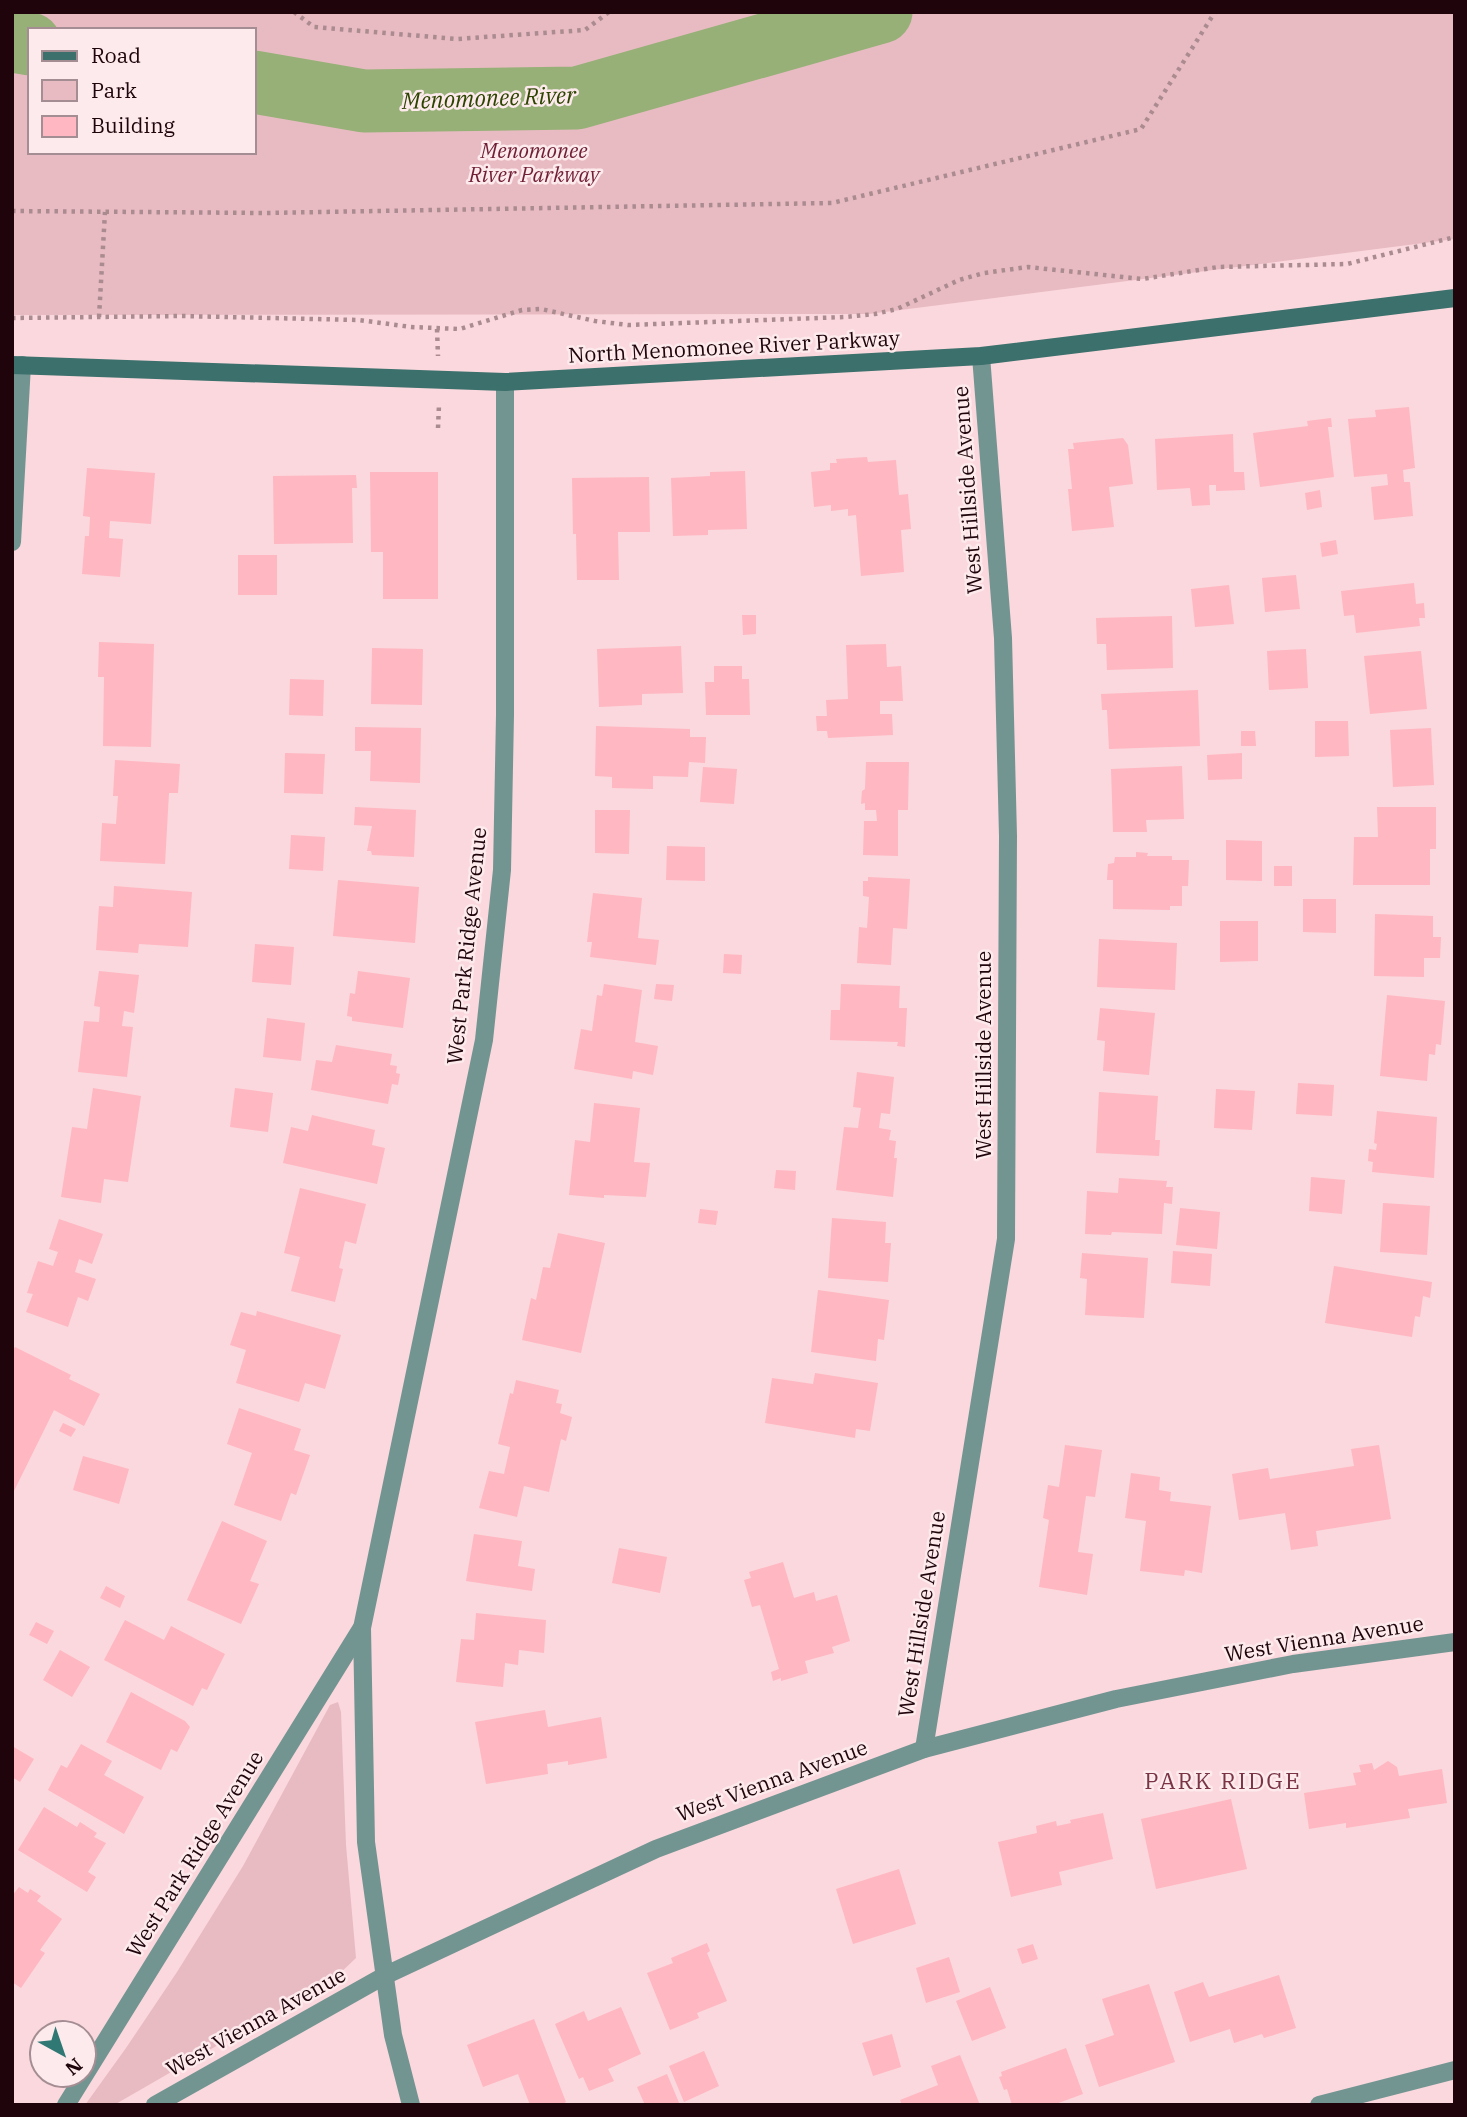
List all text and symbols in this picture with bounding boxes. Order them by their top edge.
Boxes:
legend [28,28,256,154]
text: Road [91,41,141,69]
text: Park [91,76,138,104]
water label: Menomonee River [400,79,577,115]
text: Building [91,111,176,139]
park label: Menomonee River Parkway [468,136,602,188]
street label: North Menomonee River Parkway [567,323,901,369]
street label: West Hillside Avenue [946,385,988,595]
street label: West Park Ridge Avenue [440,826,492,1066]
street label: West Hillside Avenue [969,951,997,1159]
street label: West Hillside Avenue [891,1509,951,1719]
street label: West Vienna Avenue [1222,1608,1426,1668]
street label: West Vienna Avenue [672,1732,871,1828]
street label: West Park Ridge Avenue [119,1745,269,1962]
district label: PARK RIDGE [1144,1765,1302,1795]
street label: West Vienna Avenue [161,1960,350,2082]
north arrow [28,2019,98,2089]
text: N [60,2053,87,2081]

